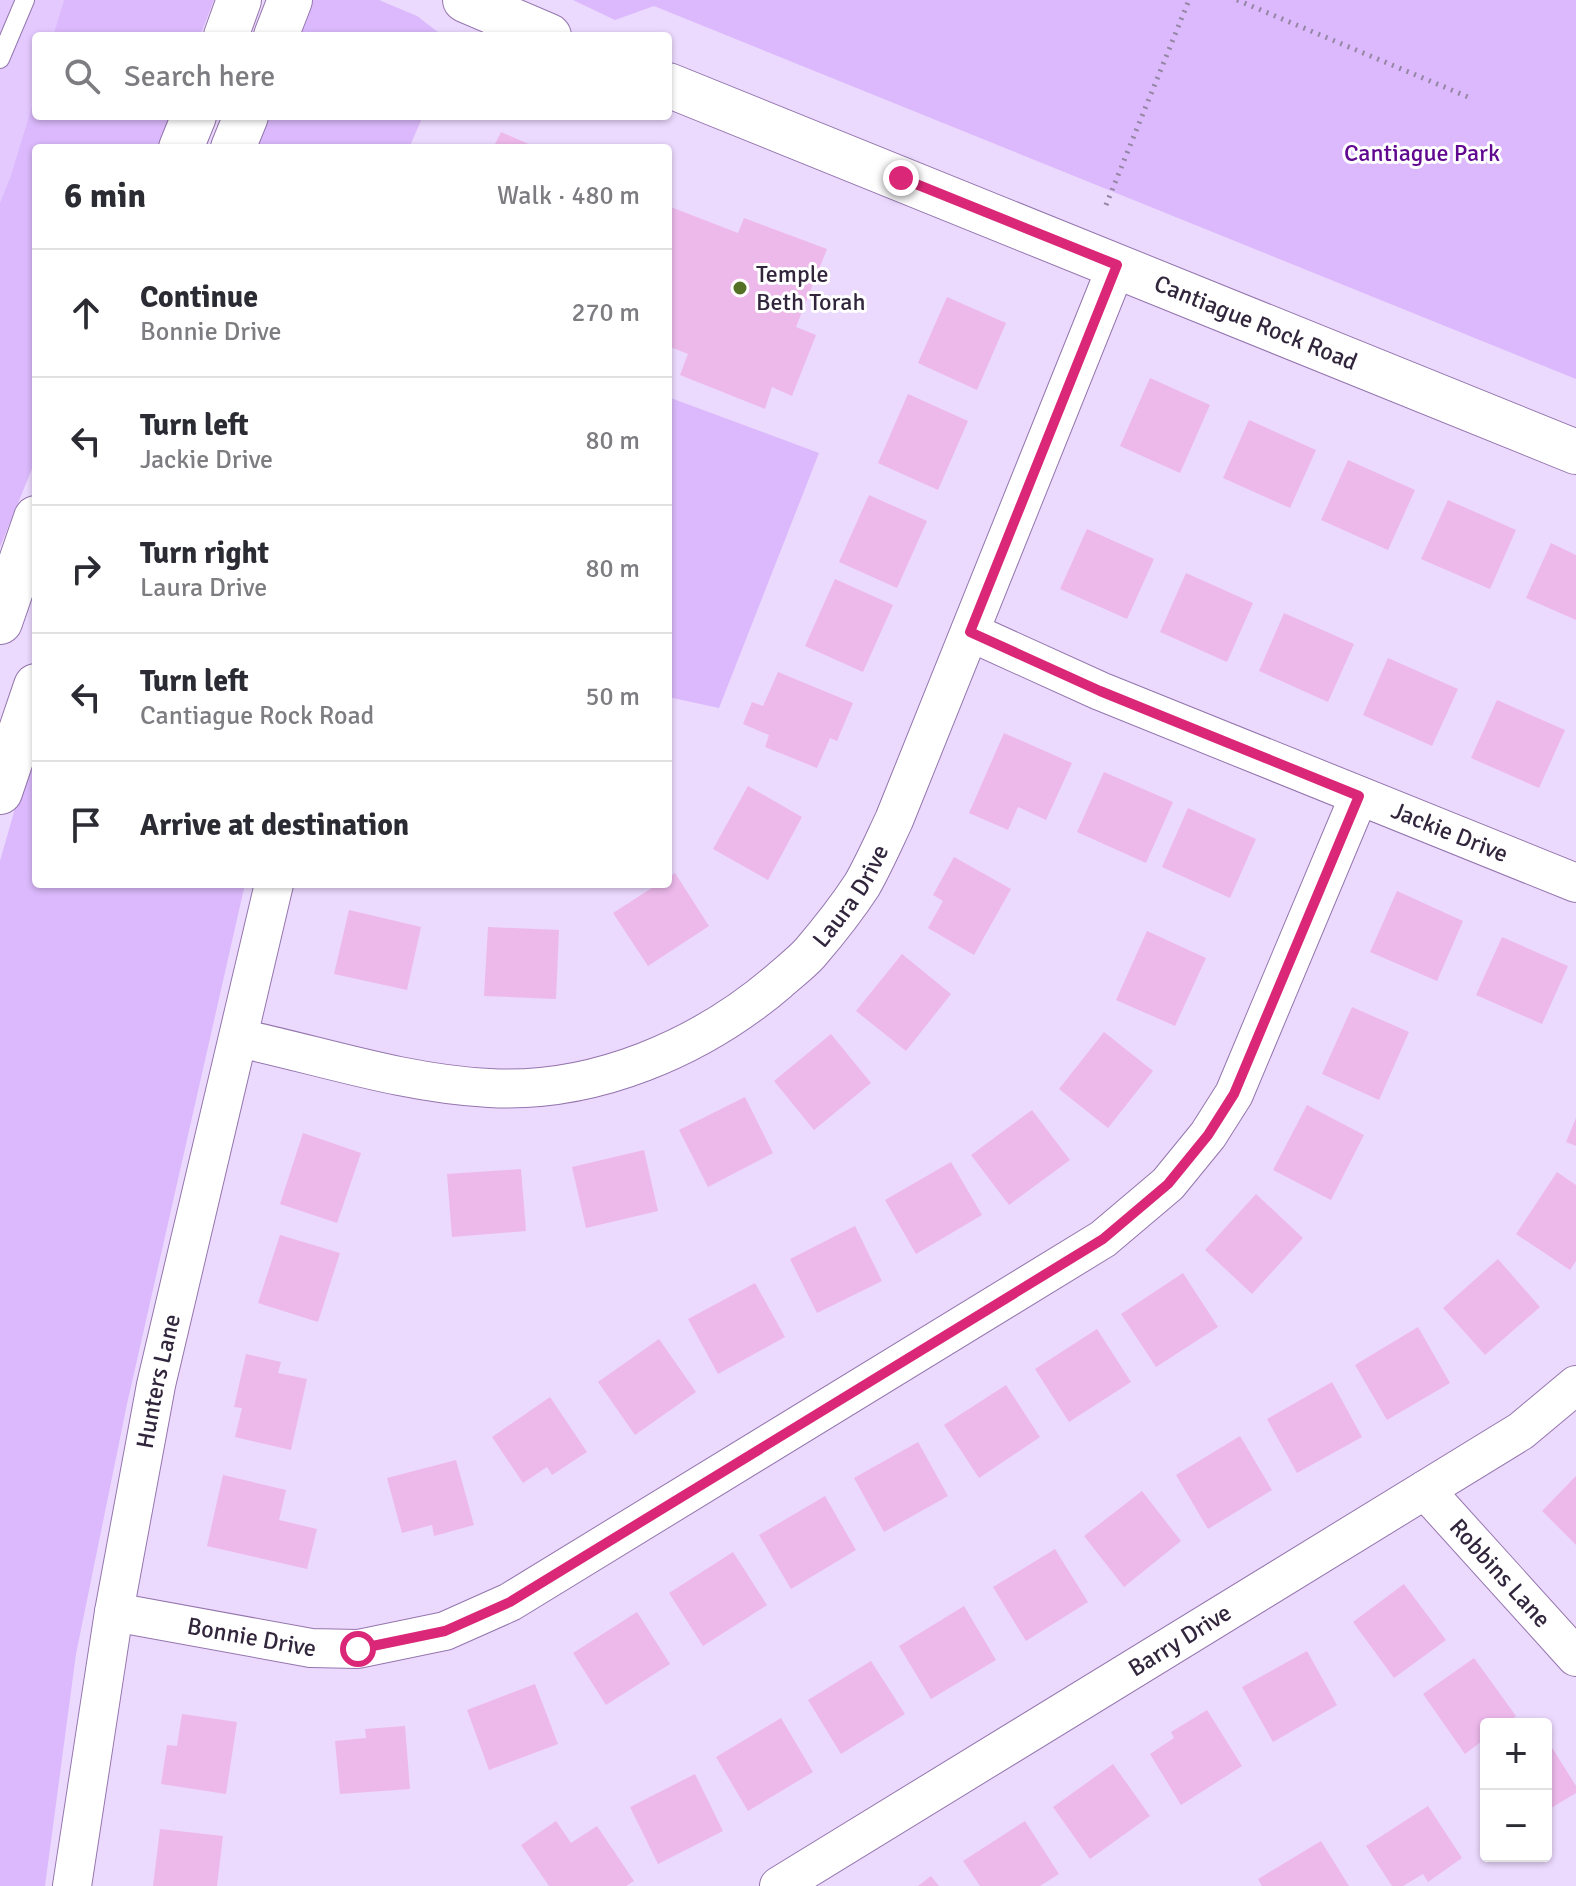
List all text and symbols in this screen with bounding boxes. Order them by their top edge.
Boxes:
search box [32,32,672,120]
icon: search [60,54,104,98]
text: Search here [124,58,275,95]
park label: Cantiague Park [1344,138,1500,168]
route end [883,160,919,196]
text: 6 min [64,175,146,217]
text: Walk · 480 m [497,180,640,212]
place label: Temple Beth Torah [756,259,865,317]
street label: Cantiague Rock Road [1150,268,1362,377]
text: Continue [140,279,258,316]
marker: Temple Beth Torah [731,279,749,297]
icon: ahead [64,291,108,335]
text: 270 m [571,297,640,329]
text: Bonnie Drive [140,316,282,348]
text: Turn left [140,407,249,444]
icon: left [64,419,108,463]
text: 80 m [585,425,640,457]
text: Jackie Drive [140,444,273,476]
text: Turn right [140,535,269,572]
icon: right [64,547,108,591]
text: 80 m [585,553,640,585]
text: Laura Drive [140,572,267,604]
text: Turn left [140,663,249,700]
icon: left [64,675,108,719]
text: 50 m [585,681,640,713]
text: Cantiague Rock Road [140,700,374,732]
street label: Jackie Drive [1387,795,1512,869]
icon: arrive [64,803,108,847]
text: Arrive at destination [140,807,409,844]
street label: Laura Drive [806,840,895,954]
street label: Hunters Lane [130,1311,187,1451]
street label: Robbins Lane [1443,1512,1557,1634]
street label: Barry Drive [1123,1597,1237,1683]
street label: Bonnie Drive [185,1611,319,1664]
route start [340,1631,376,1667]
map controls [1480,1718,1552,1862]
button: + [1480,1718,1552,1790]
button: − [1480,1790,1552,1862]

